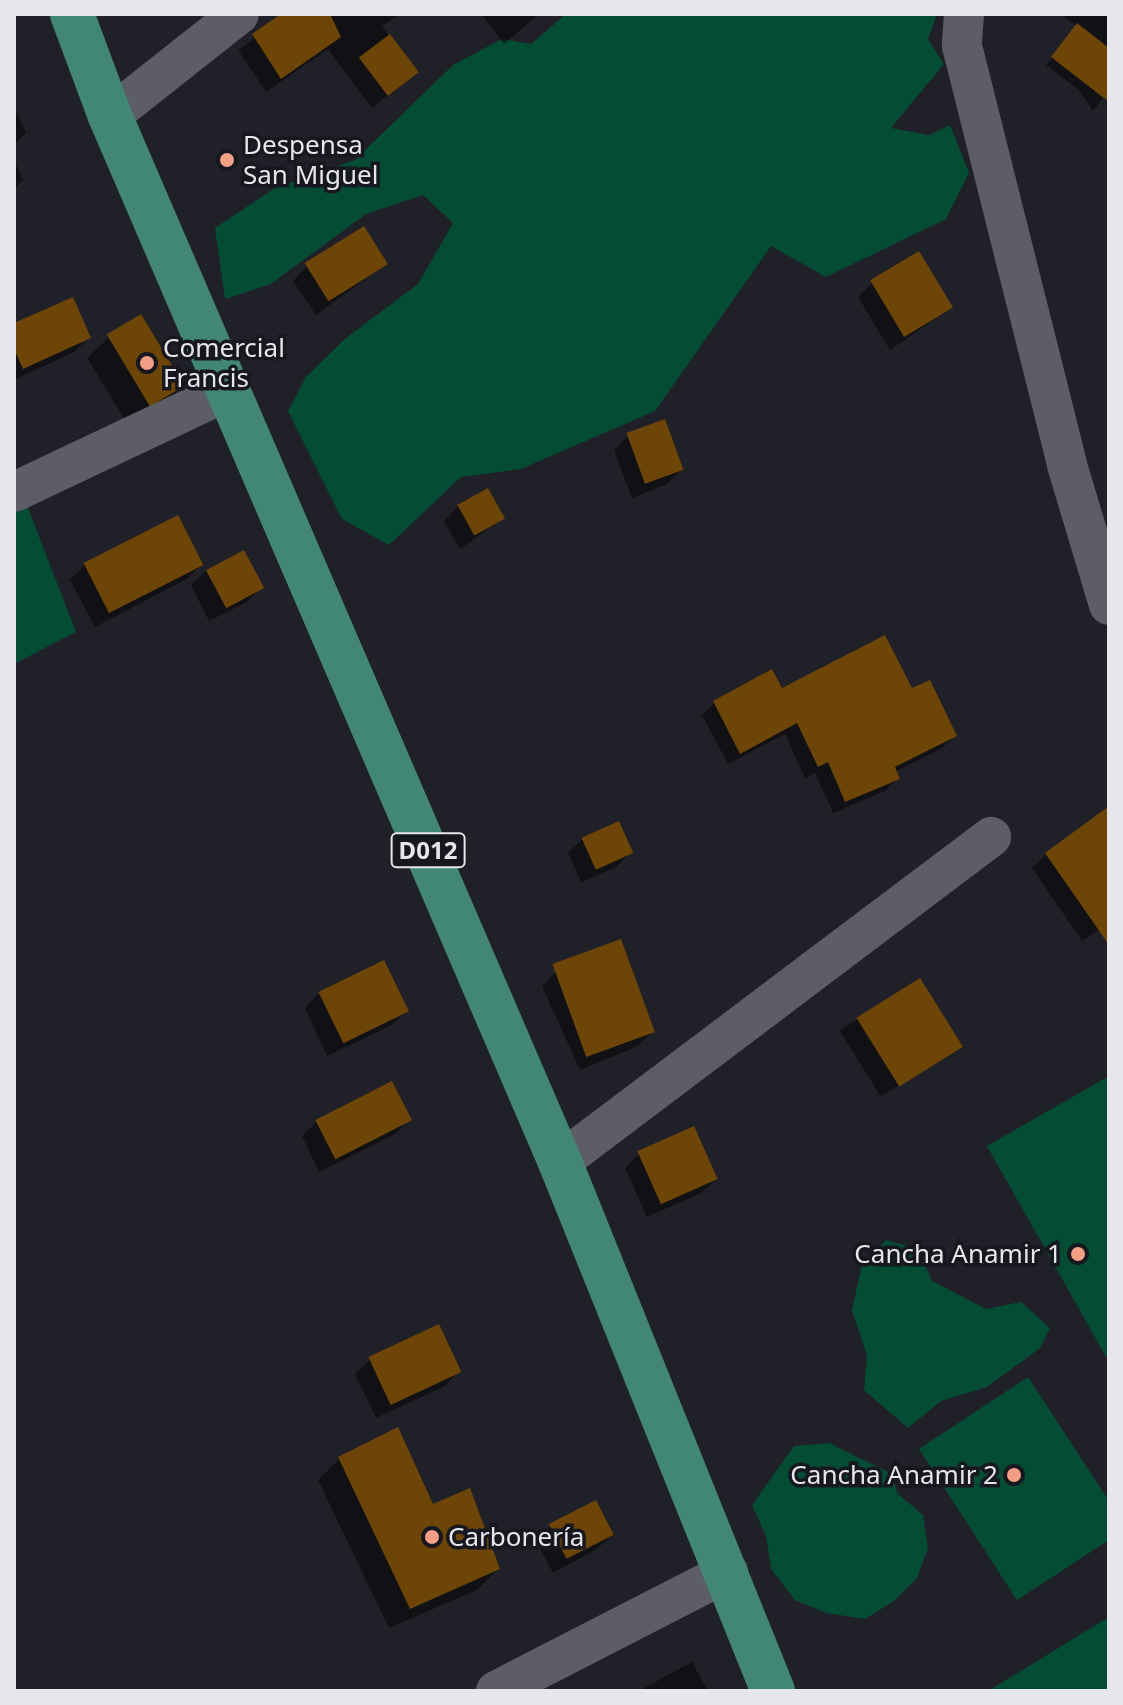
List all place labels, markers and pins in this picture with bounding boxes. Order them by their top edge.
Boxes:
place label: Despensa San Miguel [243,129,378,190]
marker: Despensa San Miguel [218,151,236,169]
place label: Comercial Francis [163,332,285,394]
marker: Comercial Francis [138,354,156,372]
place label: Cancha Anamir 1 [854,1238,1062,1270]
marker: Cancha Anamir 1 [1069,1245,1087,1263]
place label: Cancha Anamir 2 [790,1459,998,1491]
marker: Cancha Anamir 2 [1005,1466,1023,1484]
place label: Carbonería [448,1521,584,1553]
marker: Carbonería [423,1528,441,1546]

